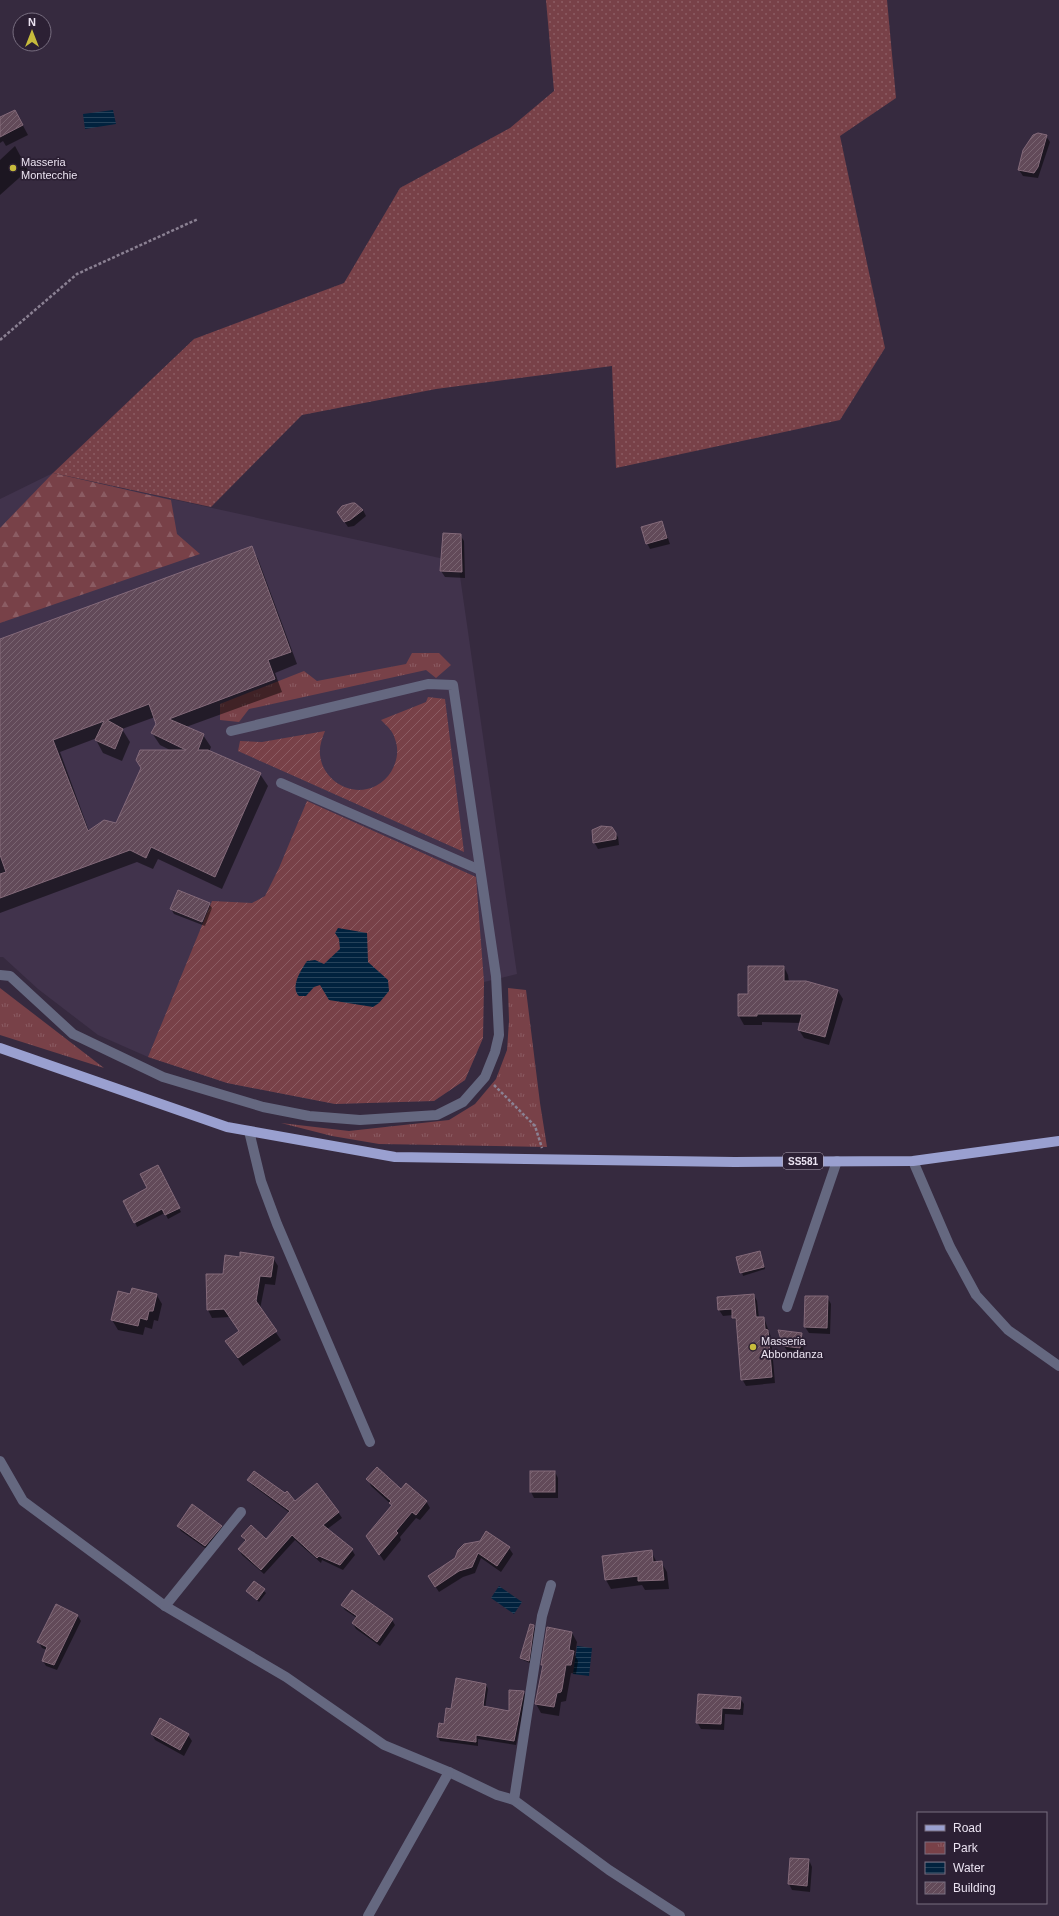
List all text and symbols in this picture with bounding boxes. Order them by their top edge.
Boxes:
north arrow [12,12,52,52]
text: N [28,16,36,28]
place label: Masseria Montecchie [21,156,77,181]
marker: Masseria Montecchie [8,163,18,173]
road number: SS581 [783,1153,823,1169]
place label: Masseria Abbondanza [761,1335,824,1360]
marker: Masseria Abbondanza [748,1342,758,1352]
legend [917,1812,1047,1904]
text: Road [953,1821,982,1835]
text: Park [953,1841,979,1855]
text: Water [953,1861,985,1875]
text: Building [953,1881,996,1895]

